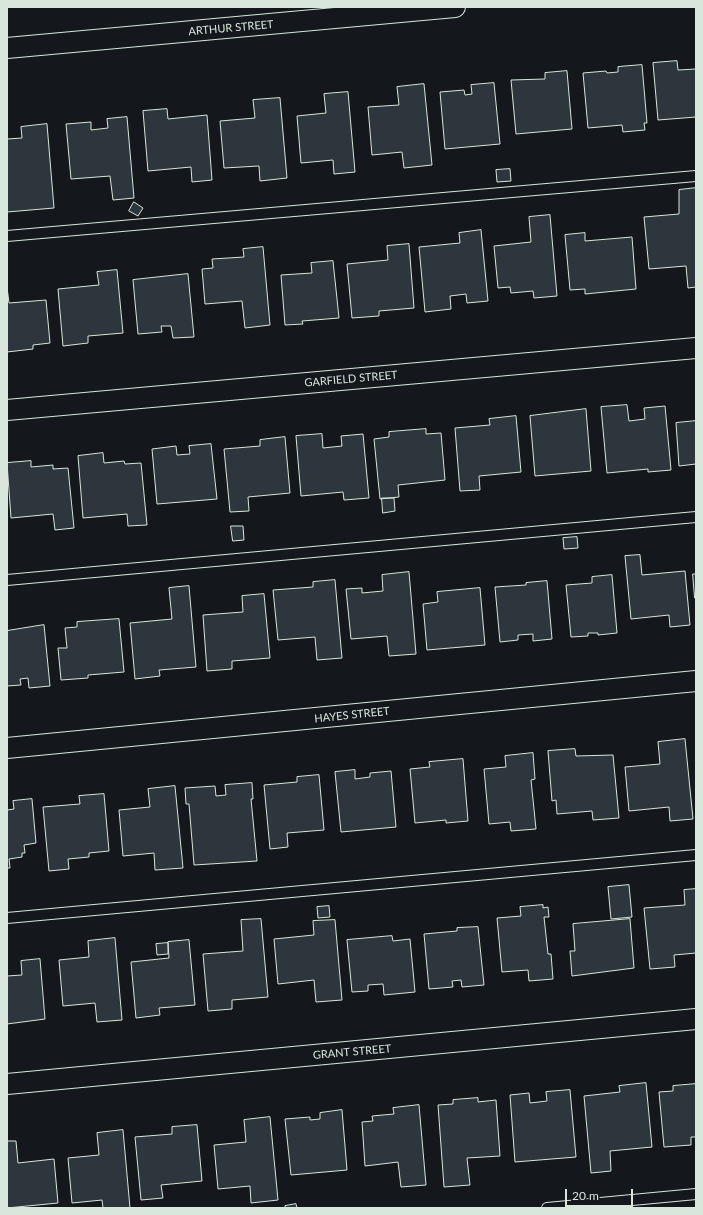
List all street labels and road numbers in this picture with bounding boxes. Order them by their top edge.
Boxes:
street label: ARTHUR STREET [188,18,274,38]
street label: GARFIELD STREET [304,368,398,390]
street label: HAYES STREET [314,704,390,726]
street label: GRANT STREET [312,1042,392,1062]

